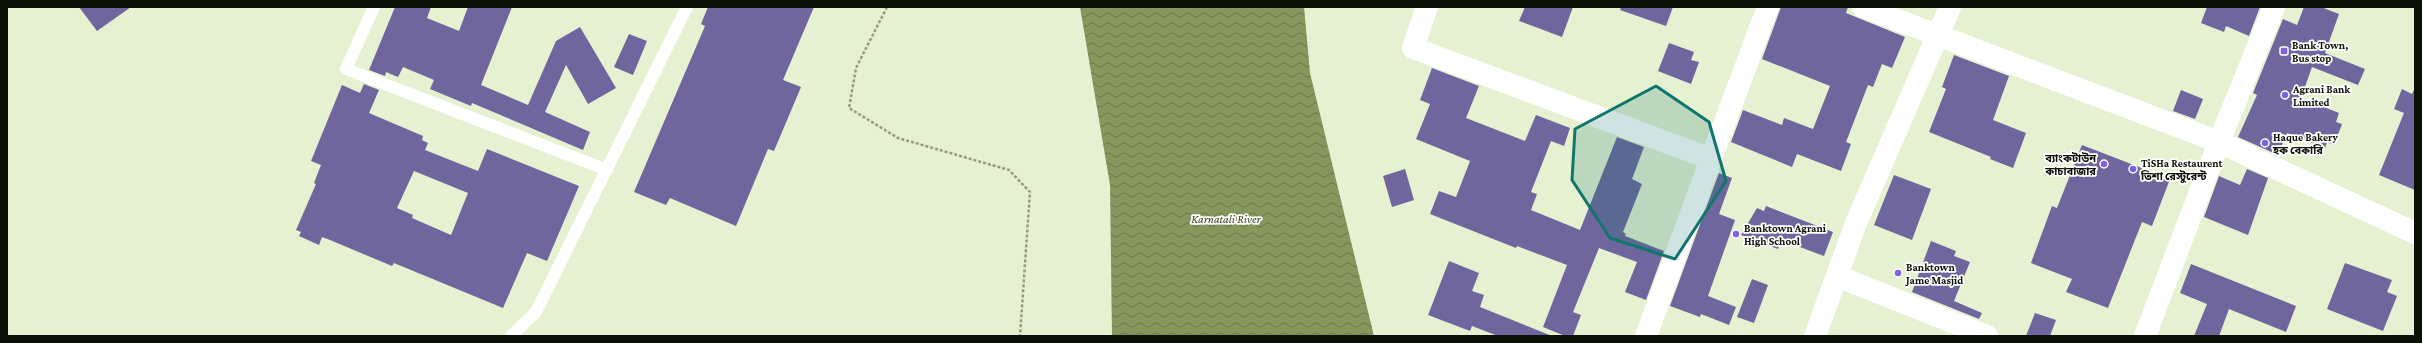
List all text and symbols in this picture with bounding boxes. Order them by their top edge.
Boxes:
place label: Bank Town, Bus stop [2292,39,2348,64]
marker: Bank Town, Bus stop [2279,46,2289,56]
place label: Agrani Bank Limited [2292,83,2351,108]
marker: Agrani Bank Limited [2280,90,2290,100]
place label: Haque Bakery হক বেকারি [2272,131,2339,156]
marker: Haque Bakery হক বেকারি [2260,138,2270,148]
place label: ব্যাংকটাউন কাচাবাজার [2044,152,2096,177]
place label: TiSHa Restaurent তিশা রেস্টুরেন্ট [2140,157,2222,183]
marker: ব্যাংকটাউন কাচাবাজার [2099,159,2109,169]
marker: TiSHa Restaurent তিশা রেস্টুরেন্ট [2128,164,2138,174]
water label: Karnatali River [1191,212,1262,226]
place label: Banktown Agrani High School [1744,222,1827,247]
marker: Banktown Agrani High School [1731,229,1741,239]
place label: Banktown Jame Masjid [1905,261,1963,287]
marker: Banktown Jame Masjid [1893,268,1903,278]

